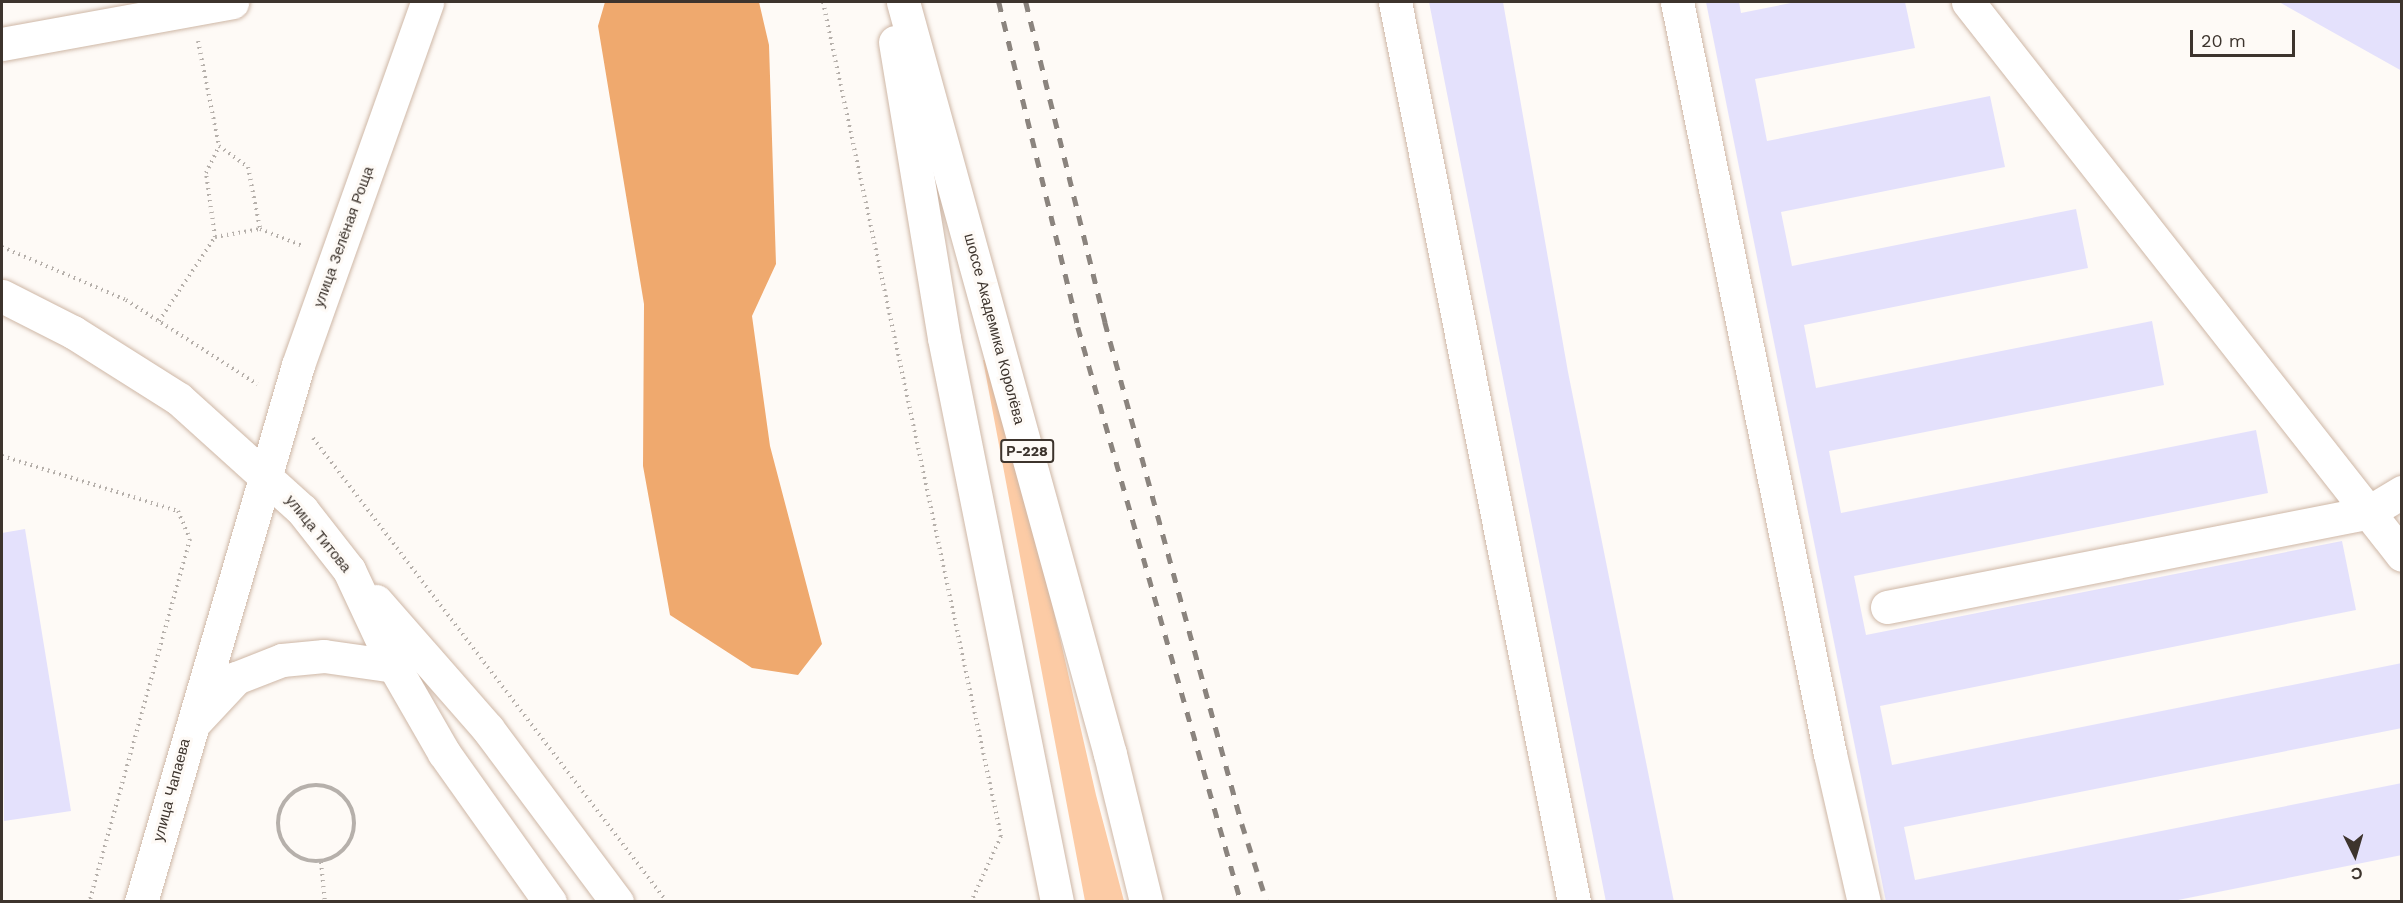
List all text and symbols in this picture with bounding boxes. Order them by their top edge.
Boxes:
scale bar [2193,18,2298,56]
text: 20 m [2201,30,2246,51]
street label: улица Зелёная Роща [310,164,378,310]
street label: шоссе Академика Королёва [960,232,1028,426]
road number: Р-228 [1000,440,1054,462]
street label: улица Титова [281,492,355,576]
street label: улица Чапаева [150,737,194,843]
north arrow [2325,825,2385,885]
text: С [2350,863,2363,883]

